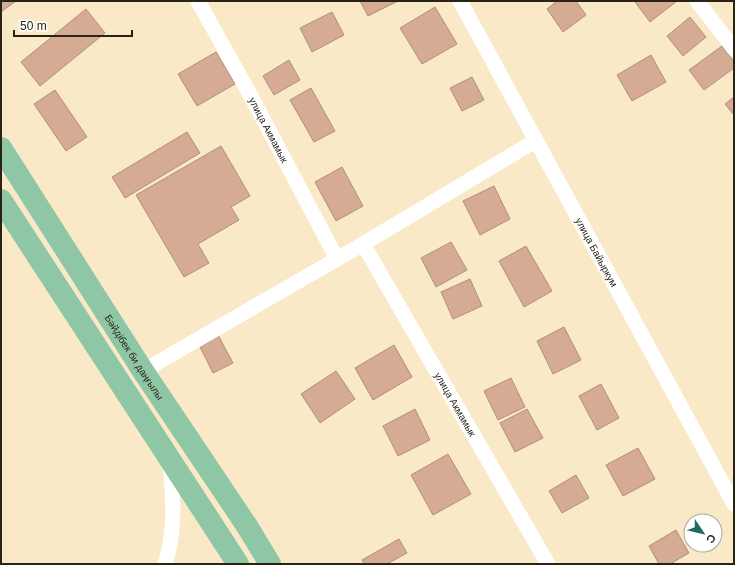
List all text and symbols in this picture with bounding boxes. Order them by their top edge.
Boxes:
scale bar [14,12,132,38]
text: 50 m [20,19,47,33]
street label: улица Акмамык [247,96,290,165]
street label: улица Байыркум [573,216,620,289]
street label: Бәйдібек би даңғылы [103,313,166,402]
street label: улица Акмамык [432,370,478,439]
north arrow [683,513,723,553]
text: С [704,532,718,545]

